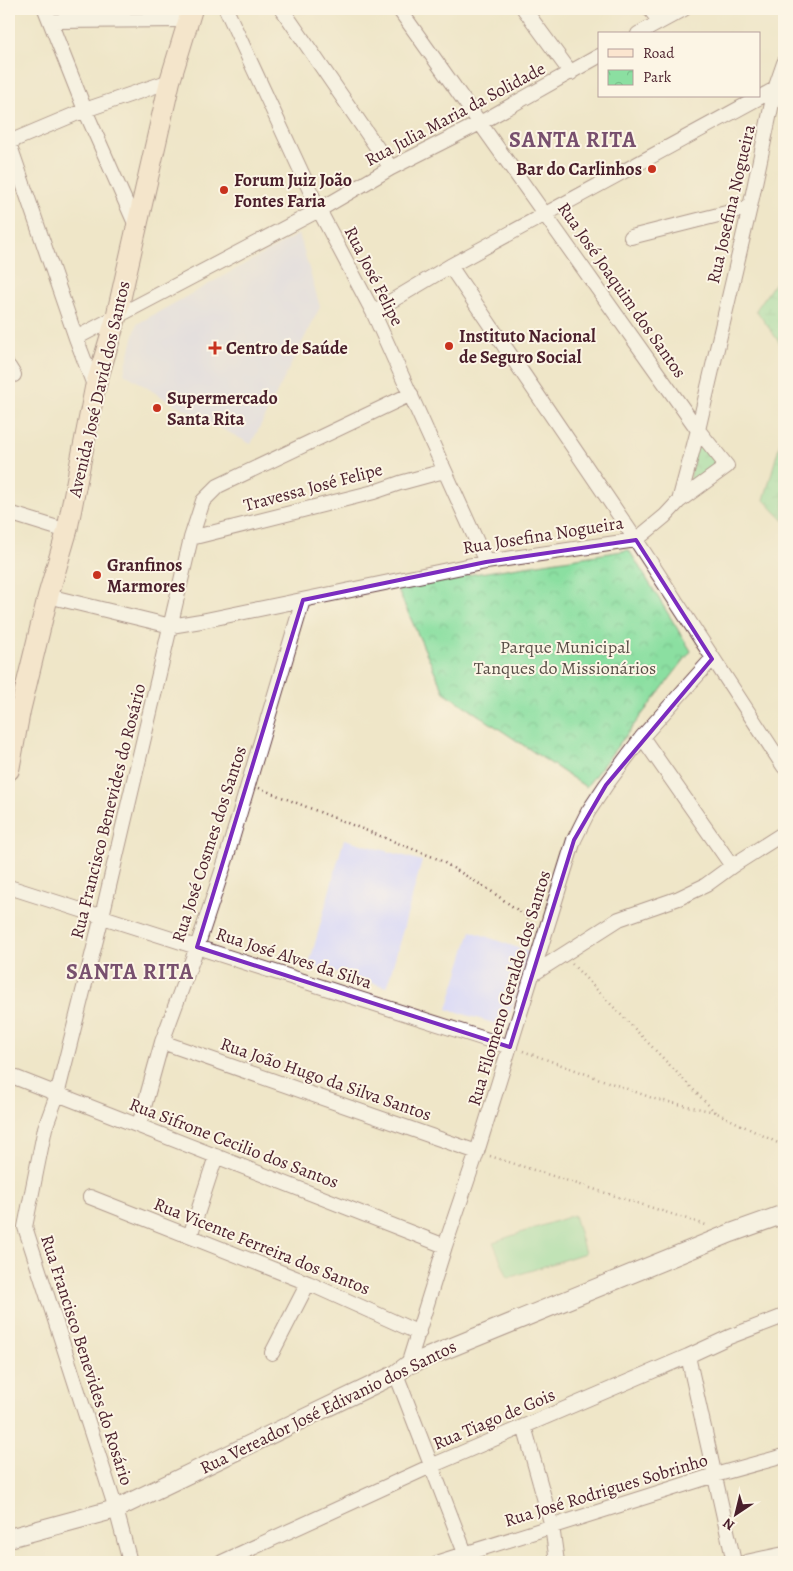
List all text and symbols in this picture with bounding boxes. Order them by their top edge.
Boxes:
legend [598,32,760,98]
text: Road [643,43,675,63]
street label: Rua Julia Maria da Solidade [361,56,549,172]
text: Park [643,67,672,87]
street label: Rua Josefina Nogueira [701,122,761,286]
district label: SANTA RITA [509,125,637,155]
place label: Bar do Carlinhos [516,157,642,181]
marker: Bar do Carlinhos [646,163,658,175]
place label: Forum Juiz João Fontes Faria [234,168,352,213]
marker: Forum Juiz João Fontes Faria [218,184,230,196]
street label: Rua José Joaquim dos Santos [552,197,692,383]
street label: Rua José Felipe [339,222,409,330]
street label: Avenida José David dos Santos [62,278,136,501]
place label: Instituto Nacional de Seguro Social [459,324,596,369]
place label: Centro de Saúde [226,336,348,360]
marker: Instituto Nacional de Seguro Social [443,340,455,352]
marker: Centro de Saúde [208,341,222,355]
place label: Supermercado Santa Rita [167,386,278,431]
marker: Supermercado Santa Rita [151,402,163,414]
street label: Travessa José Felipe [241,457,385,517]
street label: Rua Josefina Nogueira [461,510,626,560]
place label: Granfinos Marmores [107,553,185,598]
marker: Granfinos Marmores [91,569,103,581]
park label: Parque Municipal Tanques do Missionários [474,635,656,680]
street label: Rua Francisco Benevides do Rosário [65,681,151,941]
street label: Rua José Cosmes dos Santos [166,743,252,945]
street label: Rua Filomeno Geraldo dos Santos [462,867,556,1109]
street label: Rua José Alves da Silva [213,921,376,995]
district label: SANTA RITA [66,957,194,987]
street label: Rua João Hugo da Silva Santos [217,1032,435,1126]
street label: Rua Sifrone Cecilio dos Santos [126,1092,342,1194]
street label: Rua Vicente Ferreira dos Santos [150,1192,374,1300]
street label: Rua Francisco Benevides do Rosário [35,1232,139,1488]
street label: Rua Vereador José Edivanio dos Santos [196,1334,460,1480]
street label: Rua Tiago de Gois [429,1382,559,1456]
street label: Rua José Rodrigues Sobrinho [501,1448,711,1532]
north arrow [710,1488,760,1538]
text: N [719,1514,738,1535]

